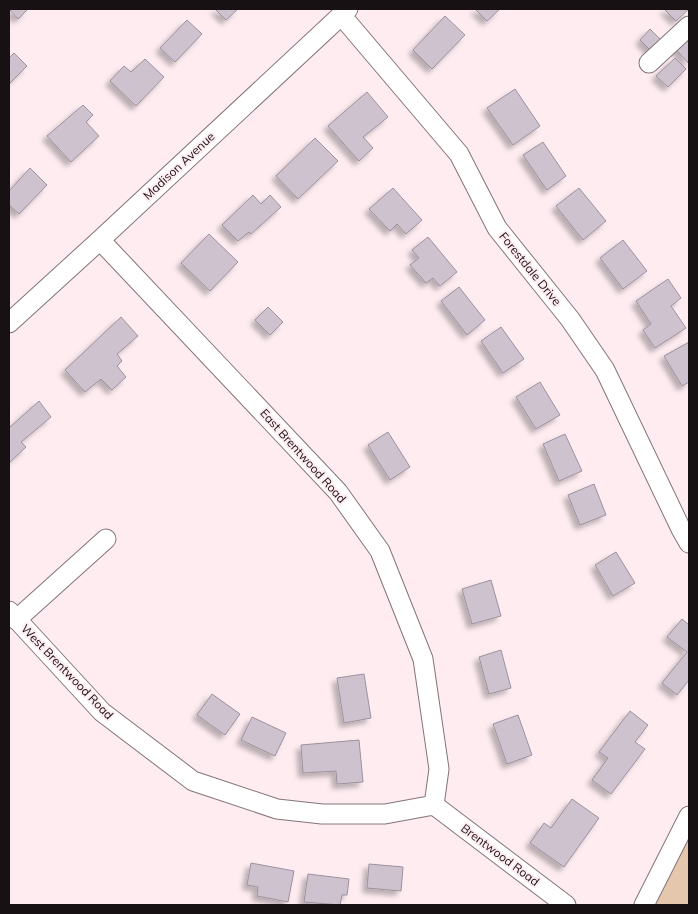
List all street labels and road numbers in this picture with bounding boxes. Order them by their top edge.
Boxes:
street label: Madison Avenue [140,129,218,203]
street label: Forestdale Drive [496,229,565,308]
street label: East Brentwood Road [257,406,350,506]
street label: West Brentwood Road [18,621,117,722]
street label: Brentwood Road [458,820,542,889]

